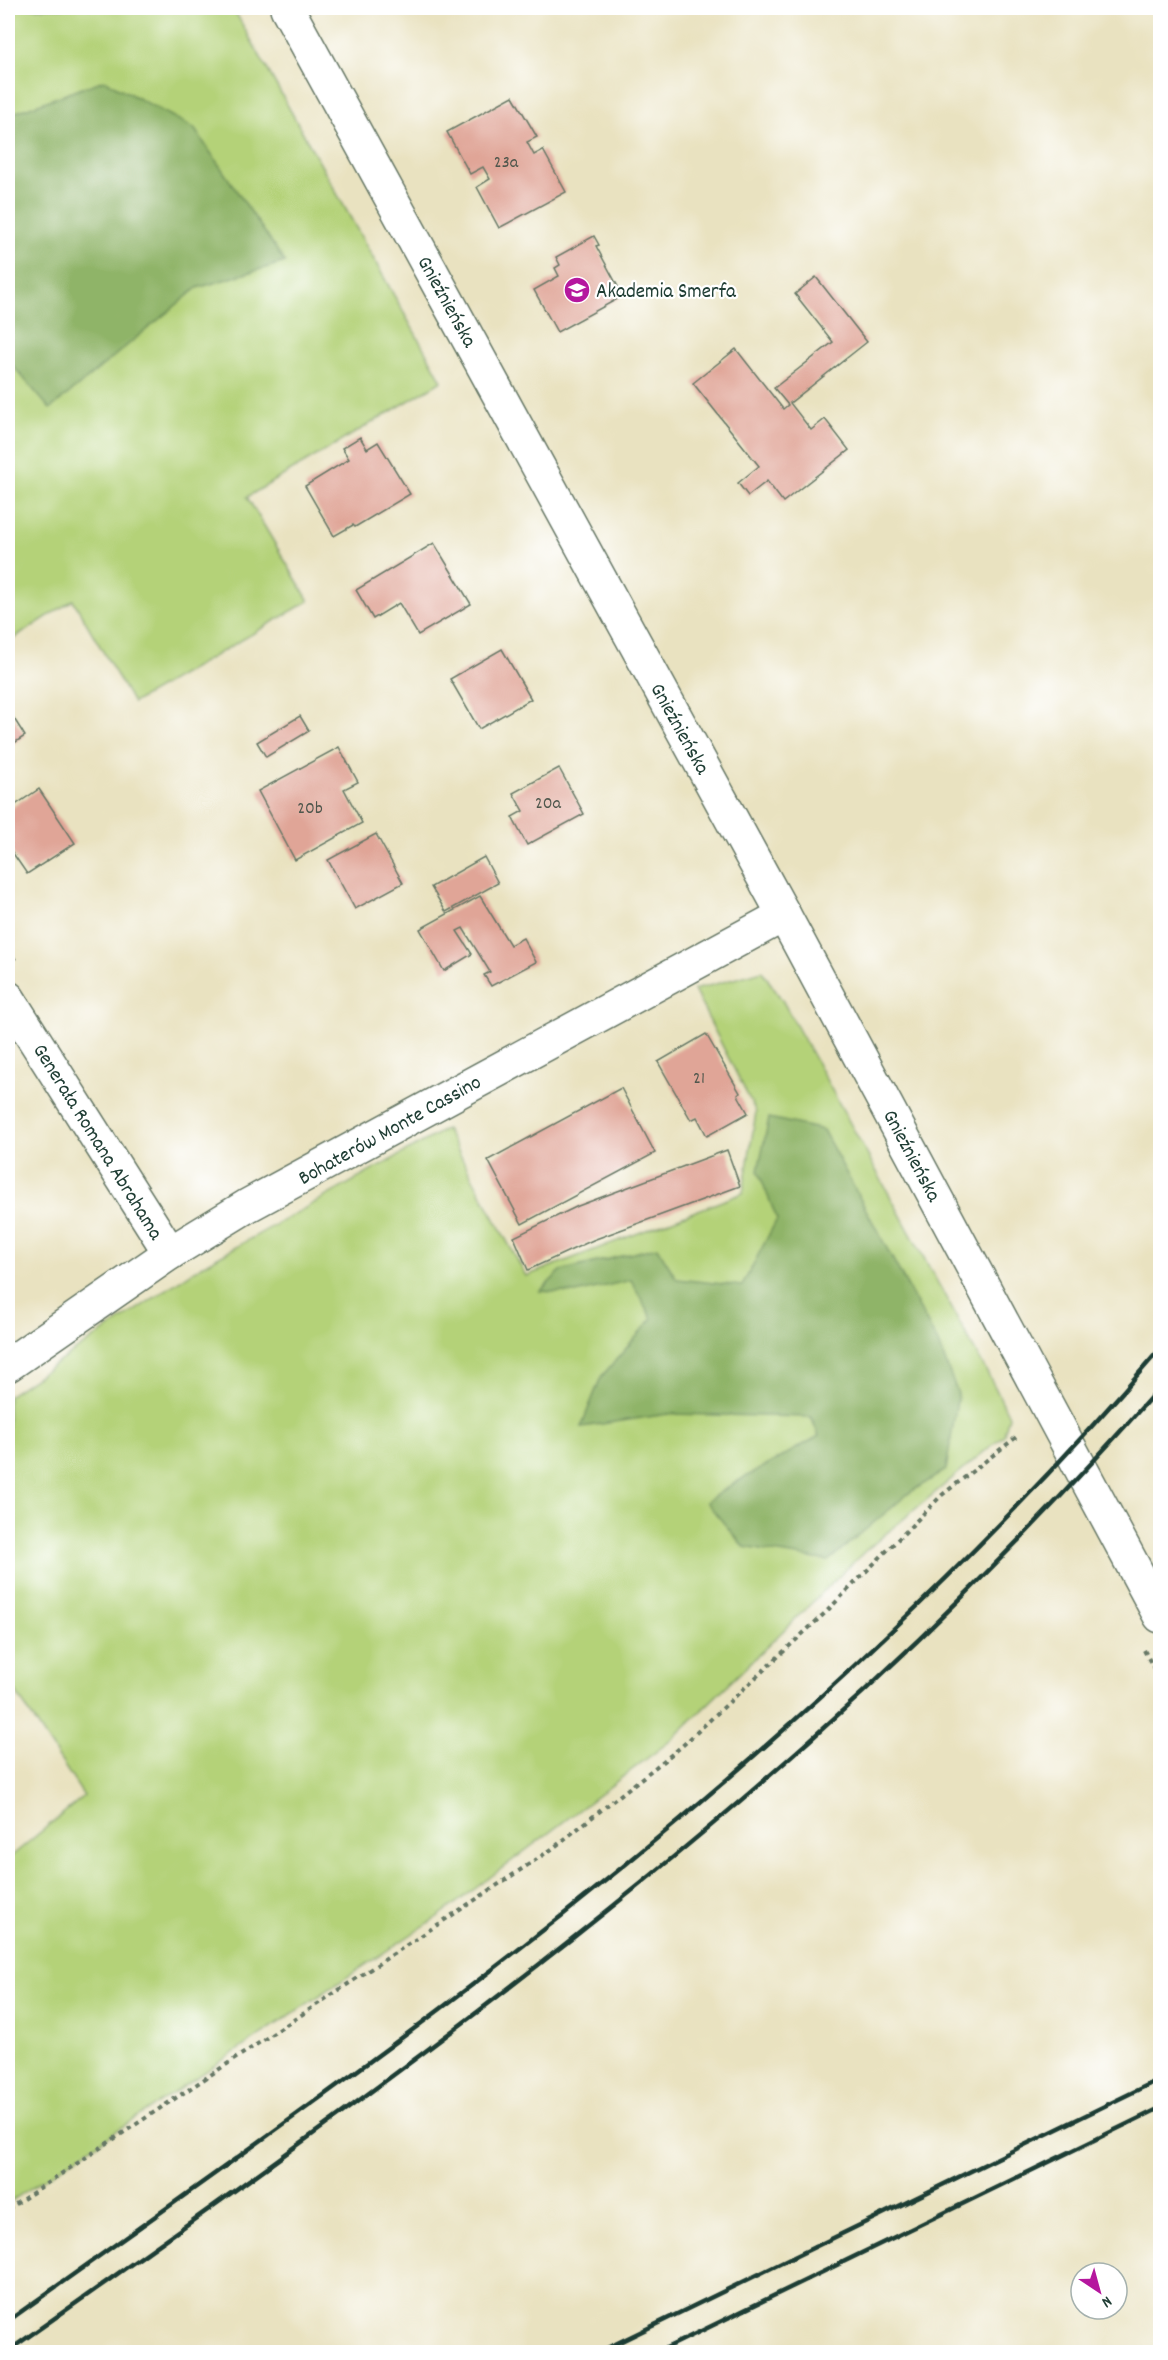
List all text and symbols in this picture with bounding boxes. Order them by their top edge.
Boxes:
house number: 23a [494,151,519,176]
street label: Gnieźnieńska [408,251,483,355]
school or university icon: Akademia Smerfa [562,275,592,305]
place label: Akademia Smerfa [596,278,737,308]
street label: Gnieźnieńska [641,678,716,782]
house number: 20a [535,792,562,817]
house number: 20b [297,797,323,822]
street label: Generała Romana Abrahama [24,1039,170,1248]
house number: 21 [693,1067,705,1092]
street label: Bohaterów Monte Cassino [293,1069,487,1194]
street label: Gnieźnieńska [874,1105,948,1209]
north arrow [1069,2261,1129,2321]
text: N [1096,2289,1116,2313]

